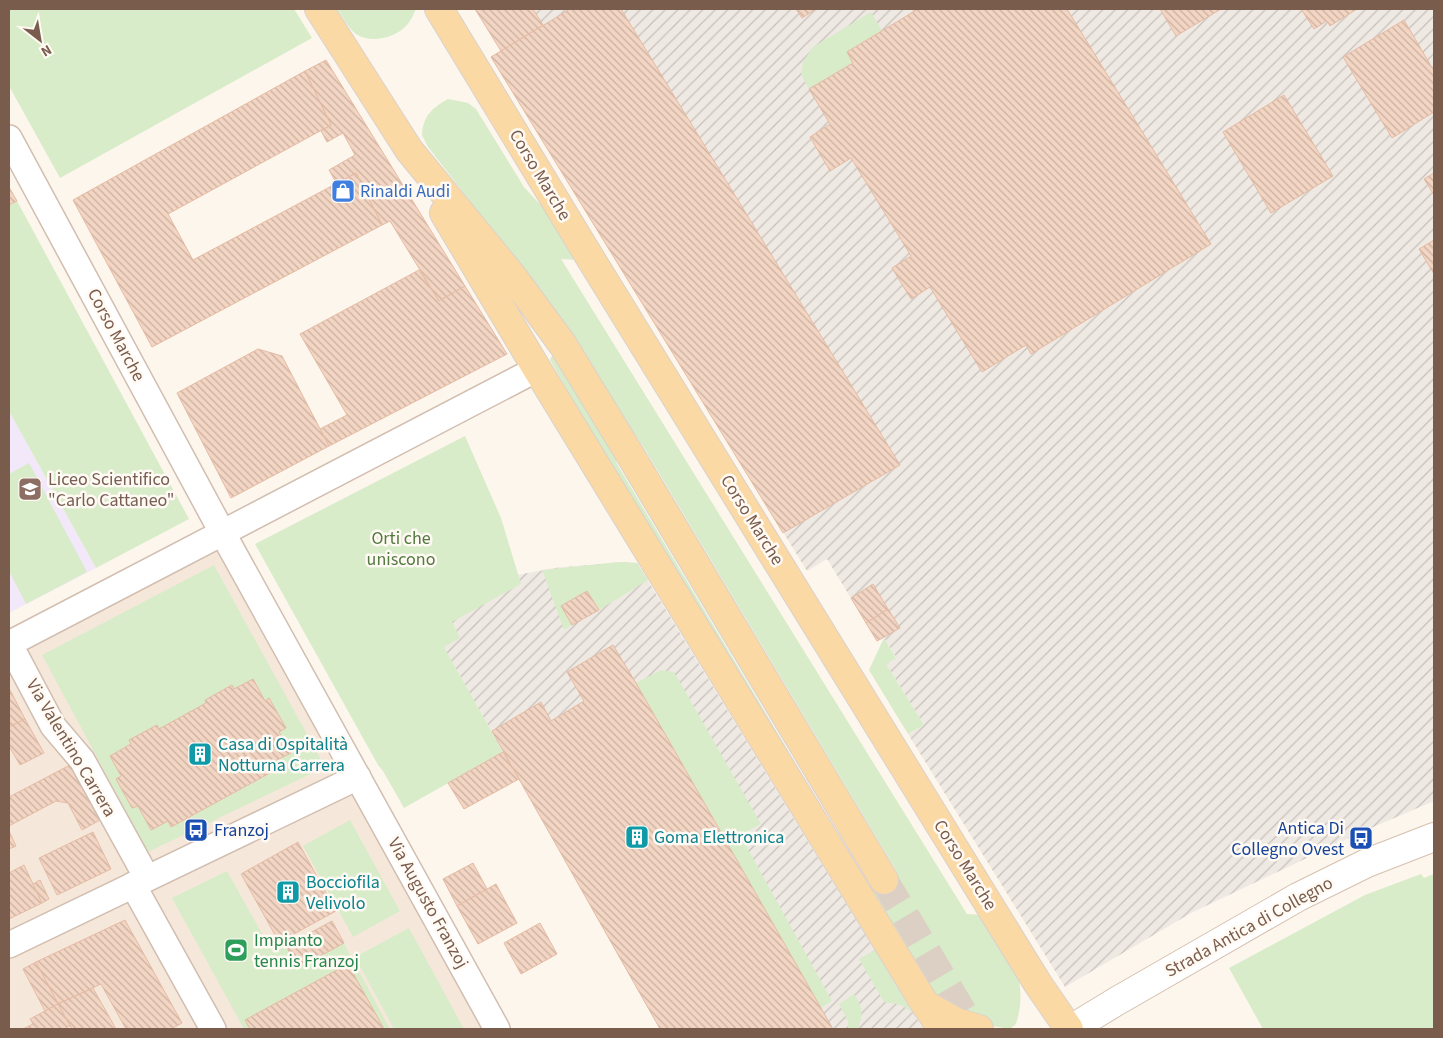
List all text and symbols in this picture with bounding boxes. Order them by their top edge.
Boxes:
north arrow [15,15,65,65]
text: N [37,39,55,61]
street label: Corso Marche [503,125,577,225]
shop icon: Rinaldi Audi [330,178,356,204]
place label: Rinaldi Audi [360,179,450,204]
street label: Corso Marche [81,284,151,386]
place label: Liceo Scientifico "Carlo Cattaneo" [48,467,175,513]
street label: Corso Marche [714,470,790,570]
school or university icon: Liceo Scientifico "Carlo Cattaneo" [17,476,43,502]
park label: Orti che uniscono [367,526,435,572]
street label: Via Valentino Carrera [20,674,122,822]
place label: Casa di Ospitalità Notturna Carrera [218,732,348,778]
building icon: Casa di Ospitalità Notturna Carrera [187,741,213,767]
street label: Corso Marche [927,815,1003,915]
place label: Antica Di Collegno Ovest [1231,816,1344,862]
bus stop icon: Franzoj [183,817,209,843]
place label: Franzoj [214,818,269,843]
building icon: Goma Elettronica [624,824,650,850]
place label: Goma Elettronica [654,825,784,850]
bus stop icon: Antica Di Collegno Ovest [1348,825,1374,851]
street label: Via Augusto Franzoj [382,833,474,973]
place label: Bocciofila Velivolo [306,870,380,916]
street label: Strada Antica di Collegno [1161,870,1337,984]
building icon: Bocciofila Velivolo [275,879,301,905]
place label: Impianto tennis Franzoj [254,928,359,974]
sports icon: Impianto tennis Franzoj [223,937,249,963]

